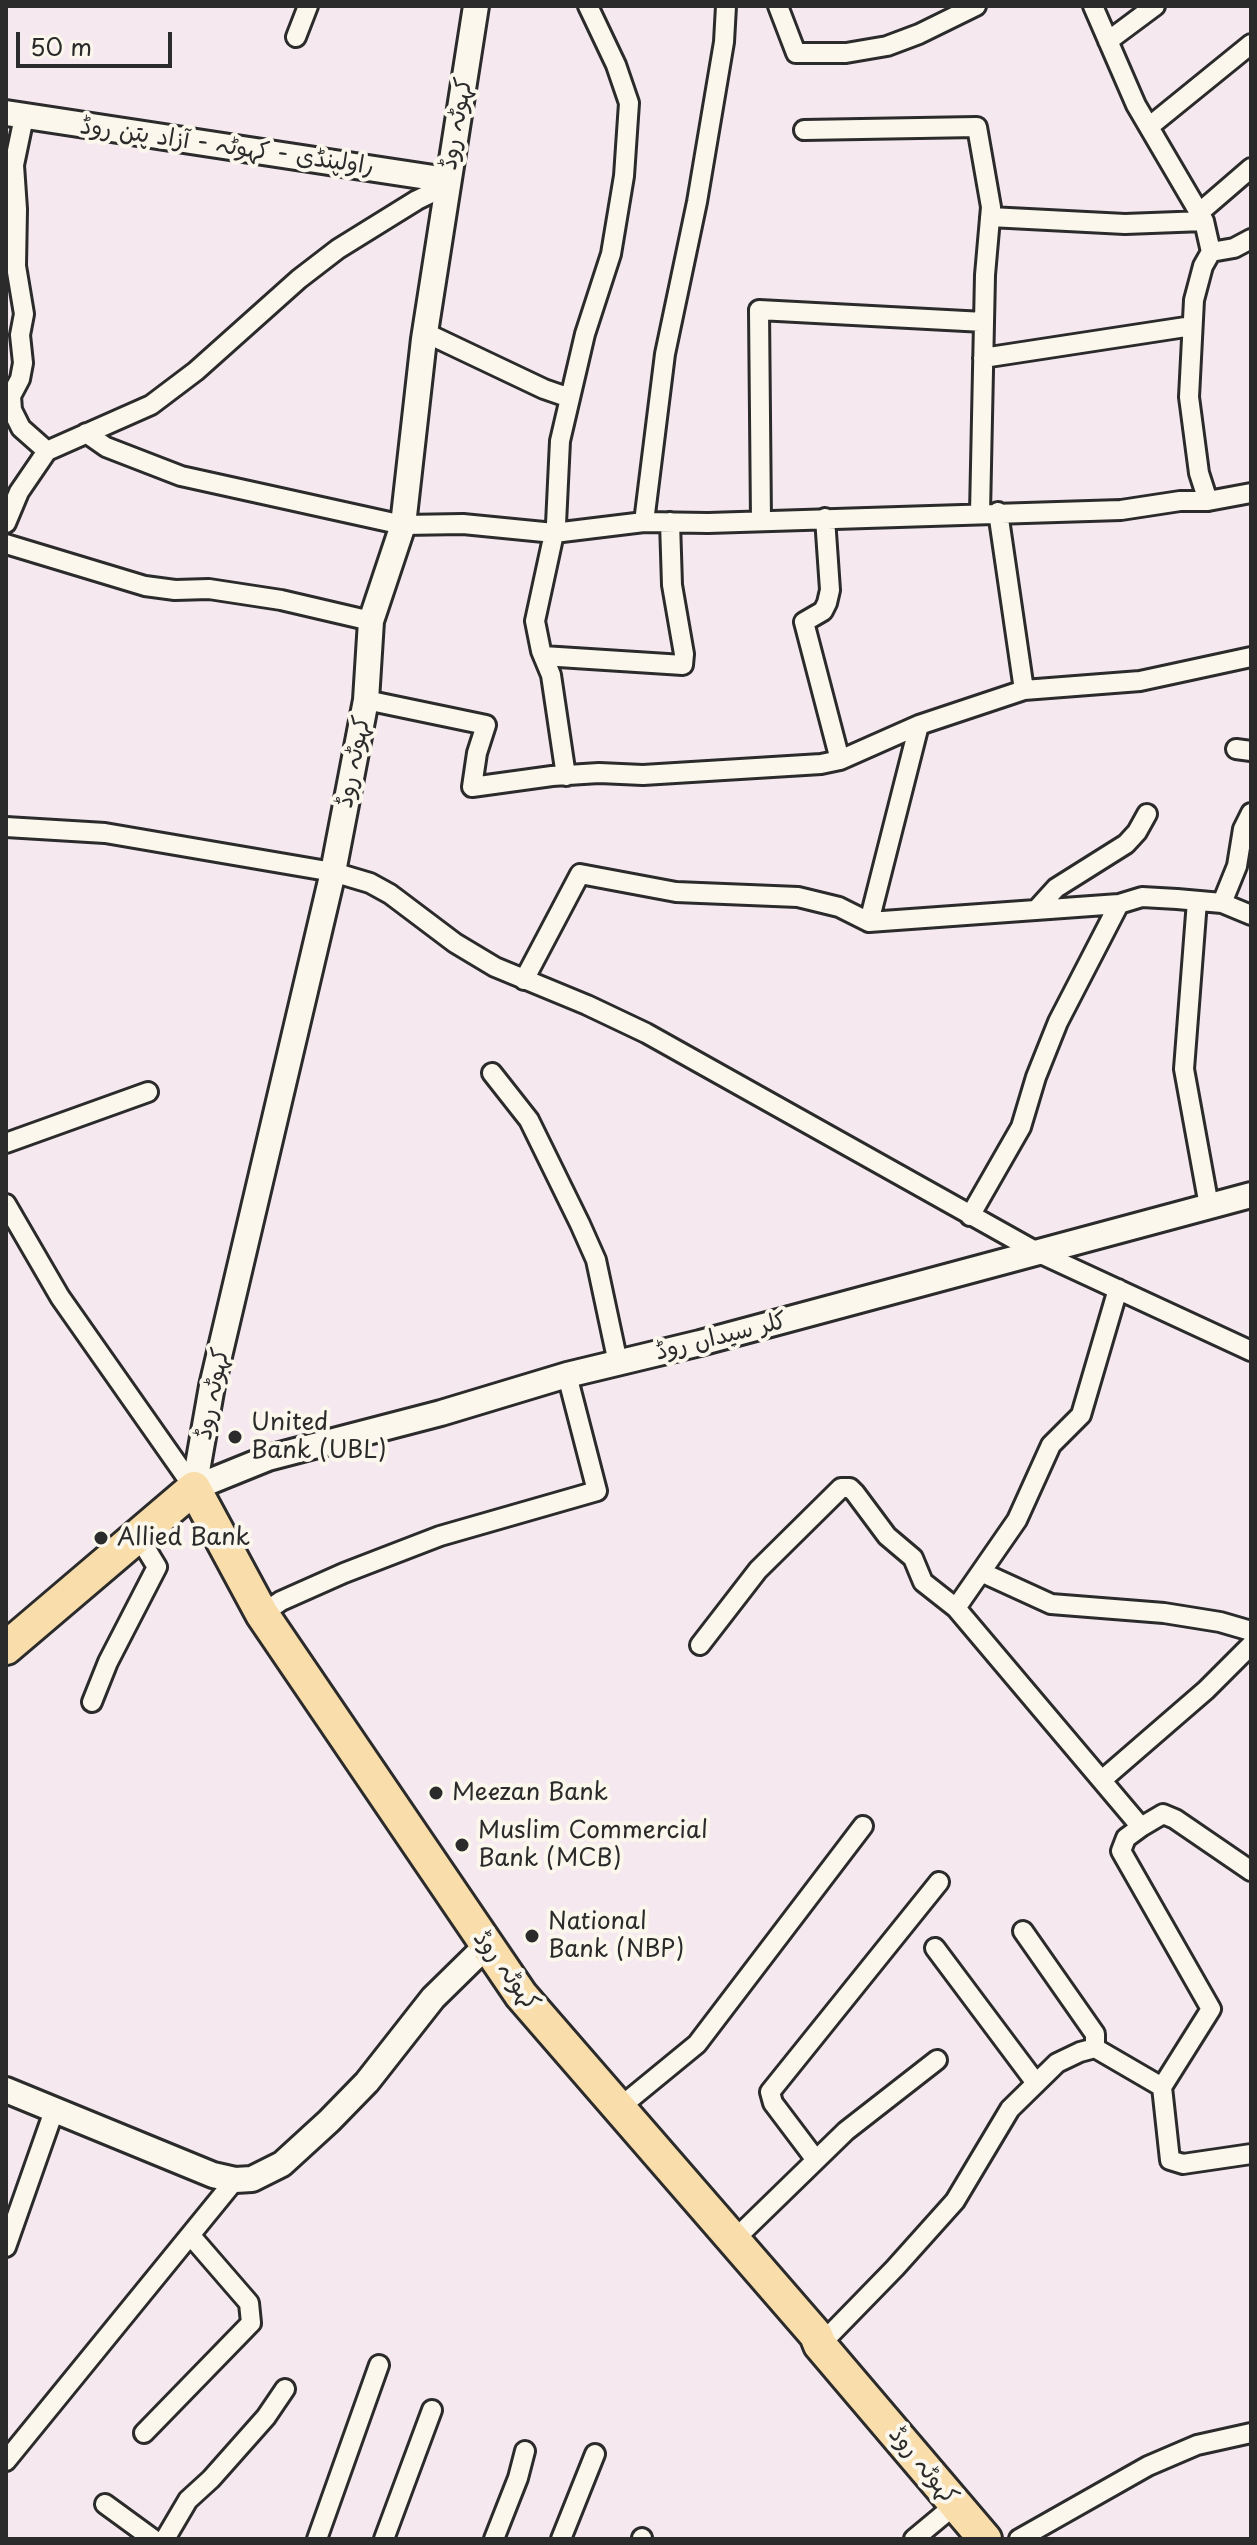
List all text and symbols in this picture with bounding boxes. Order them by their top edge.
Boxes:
scale bar [20,16,176,66]
text: 50 m [30,28,92,64]
street label: کہوٹہ روڈ [435,76,479,172]
street label: راولپنڈی - کہوٹہ - آزاد پتن روڈ [78,112,376,182]
street label: کہوٹہ روڈ [331,713,377,811]
street label: کلر سیداں روڈ [652,1307,790,1367]
street label: کہوٹہ روڈ [190,1345,236,1443]
place label: United Bank (UBL) [251,1409,387,1465]
marker: United Bank (UBL) [226,1428,244,1446]
place label: Allied Bank [117,1524,250,1552]
marker: Allied Bank [92,1529,110,1547]
place label: Meezan Bank [452,1779,608,1807]
marker: Meezan Bank [427,1784,445,1802]
place label: Muslim Commercial Bank (MCB) [478,1817,708,1873]
marker: Muslim Commercial Bank (MCB) [453,1836,471,1854]
place label: National Bank (NBP) [548,1908,684,1964]
street label: کہوٹہ روڈ [466,1925,546,2017]
marker: National Bank (NBP) [523,1927,541,1945]
street label: کہوٹہ روڈ [882,2421,964,2511]

